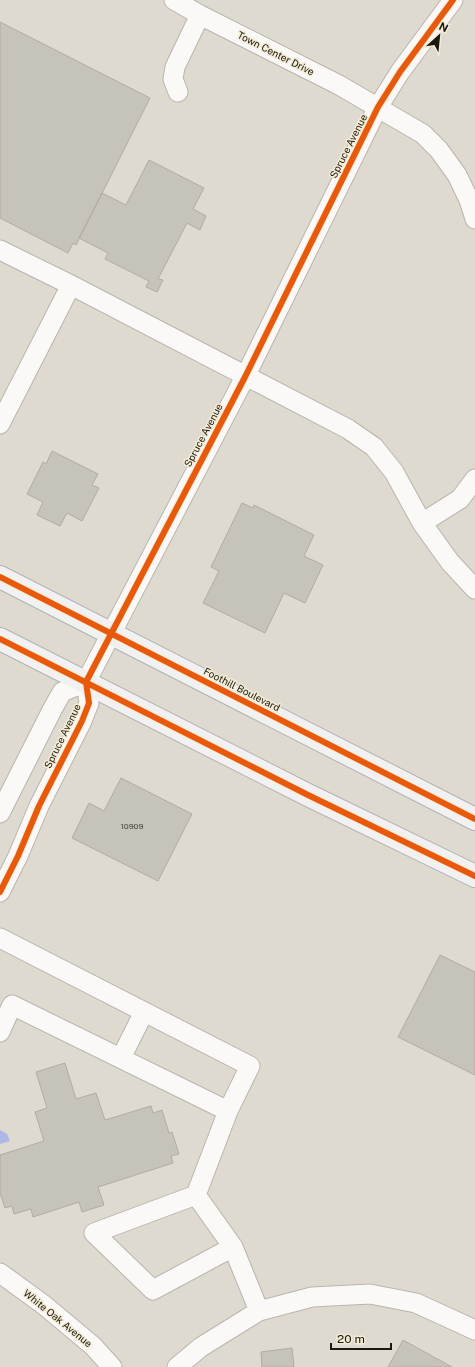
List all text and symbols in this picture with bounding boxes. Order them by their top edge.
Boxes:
north arrow [419,16,459,56]
text: N [437,20,450,34]
street label: Town Center Drive [236,28,317,78]
street label: Spruce Avenue [327,112,369,180]
street label: Spruce Avenue [181,401,225,469]
street label: Foothill Boulevard [202,665,282,713]
street label: Spruce Avenue [41,702,83,770]
house number: 10909 [121,821,143,831]
street label: White Oak Avenue [21,1287,95,1350]
scale bar [331,1325,391,1351]
text: 20 m [337,1332,365,1346]

